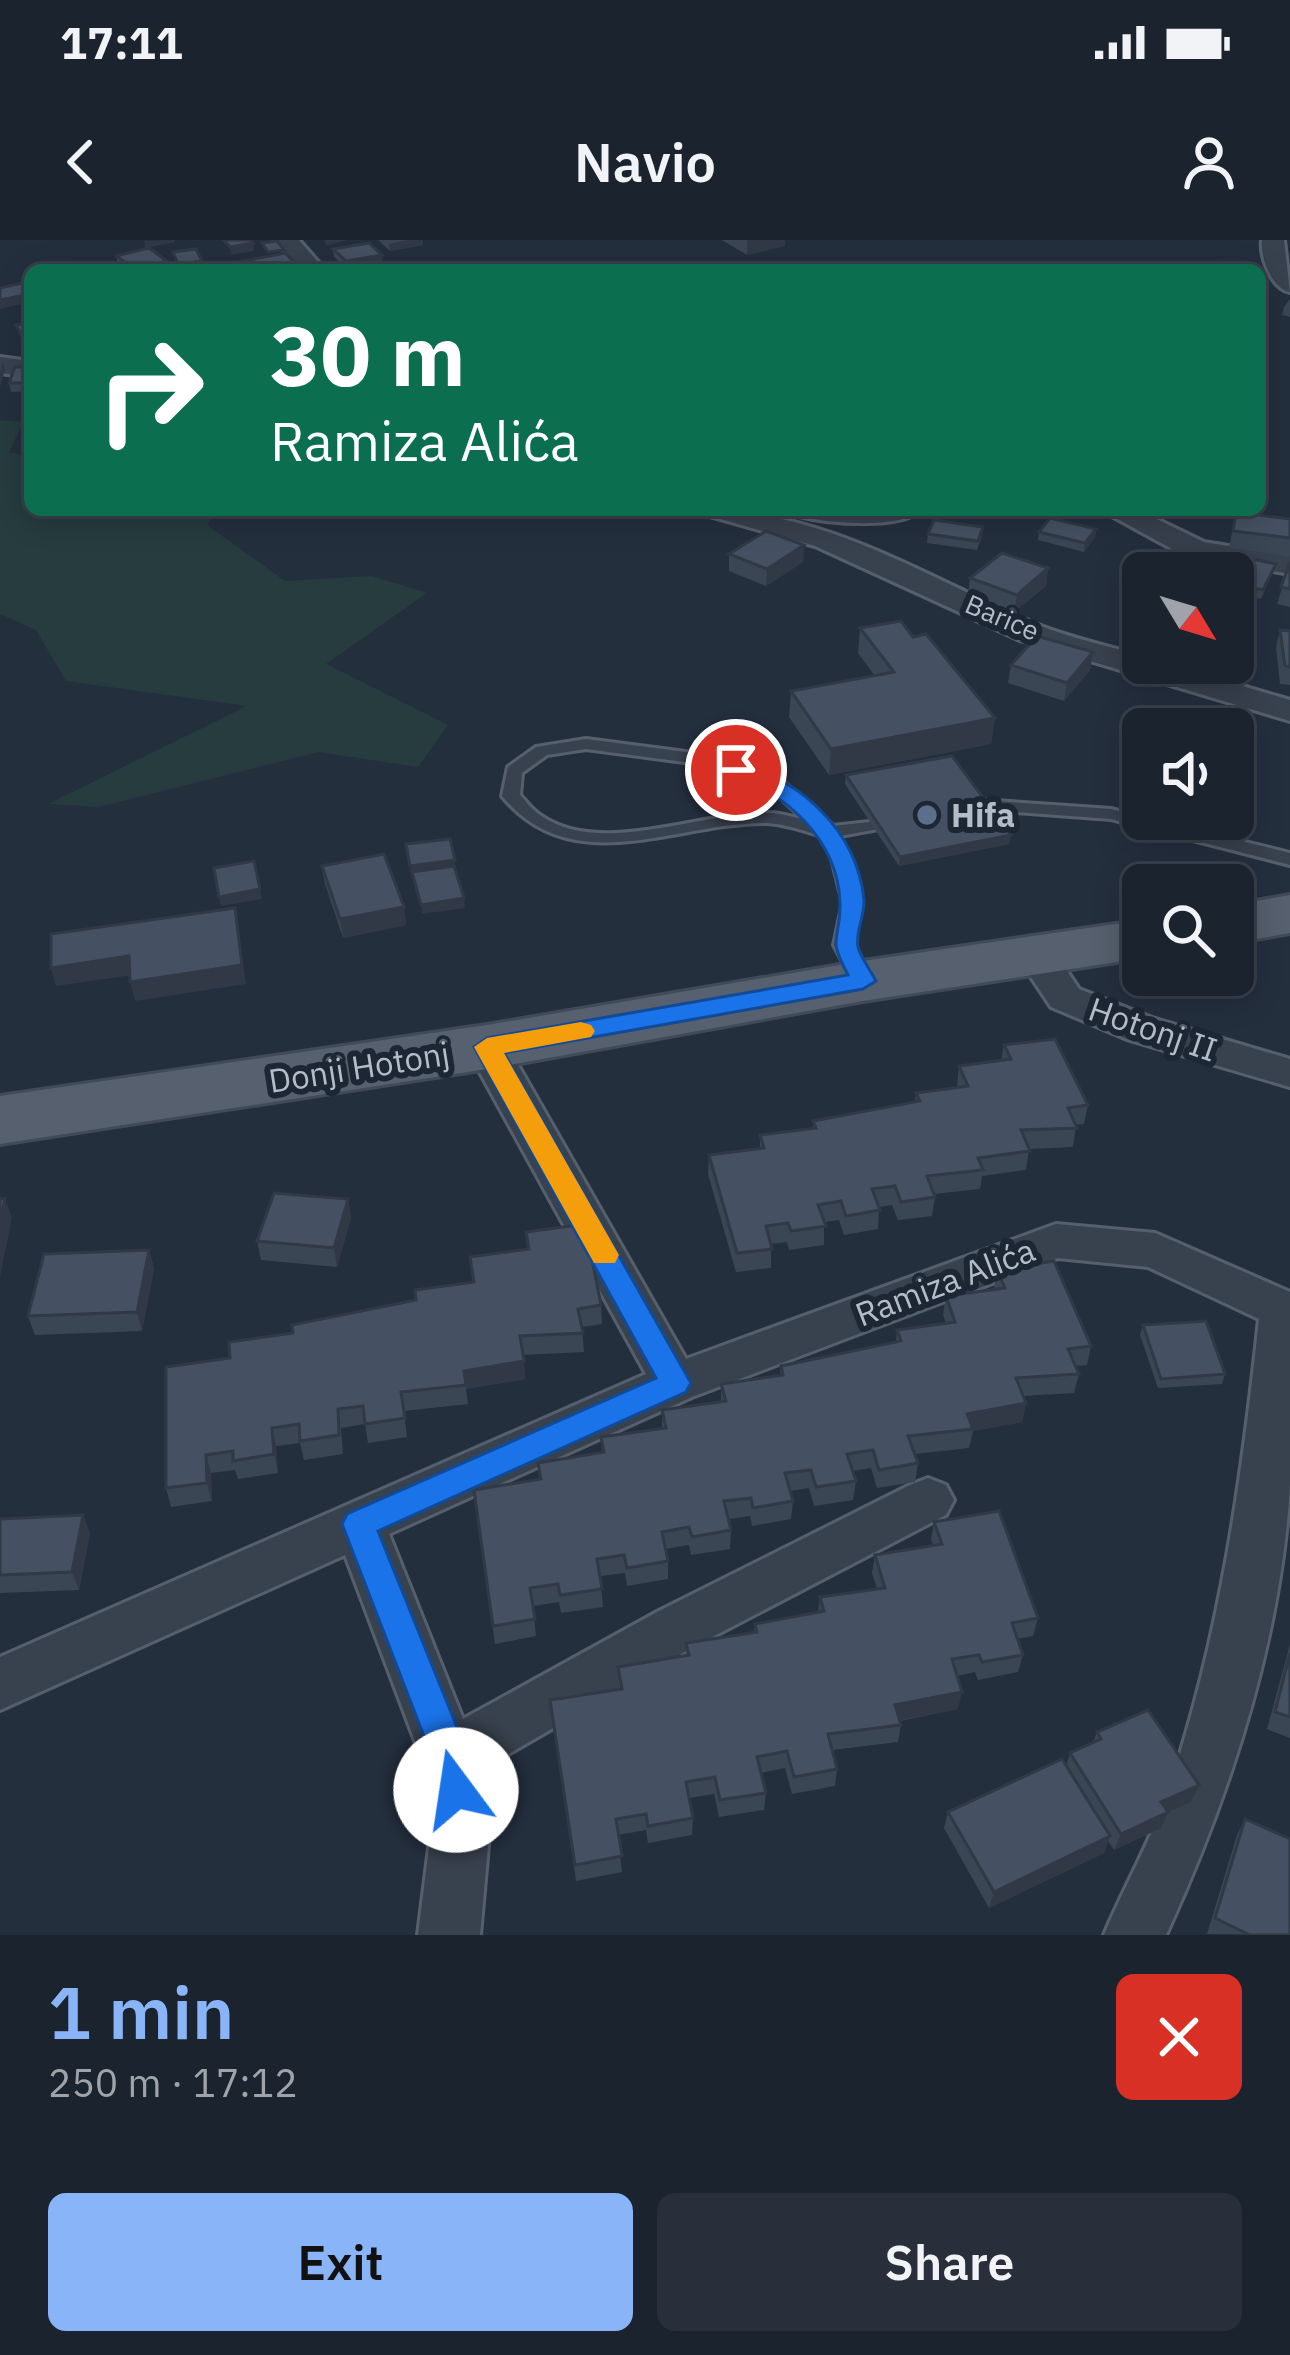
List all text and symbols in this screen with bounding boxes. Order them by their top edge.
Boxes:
text: 17:11 [60,13,183,71]
text: Navio [574,127,716,197]
icon: back [48,129,114,195]
icon: person [1176,129,1242,195]
text: 30 m [270,300,466,409]
icon: right [72,312,228,468]
text: Ramiza Alića [270,406,579,476]
north arrow [1122,552,1254,684]
map controls [1122,552,1254,996]
street label: Barice [960,585,1045,648]
button: sound [1122,708,1254,840]
pin [685,719,787,821]
icon: arrive [703,737,769,803]
place label: Hifa [951,793,1015,836]
marker: Hifa [914,802,940,828]
button: search [1122,864,1254,996]
street label: Hotonj II [1083,987,1223,1070]
street label: Donji Hotonj [265,1031,452,1102]
street label: Ramiza Alića [849,1228,1041,1335]
position arrow [393,1727,519,1853]
text: 1 min [48,1965,234,2059]
button: close [1116,1974,1242,2100]
text: 250 m · 17:12 [48,2057,298,2108]
button: Exit [48,2193,633,2331]
button: Share [657,2193,1242,2331]

